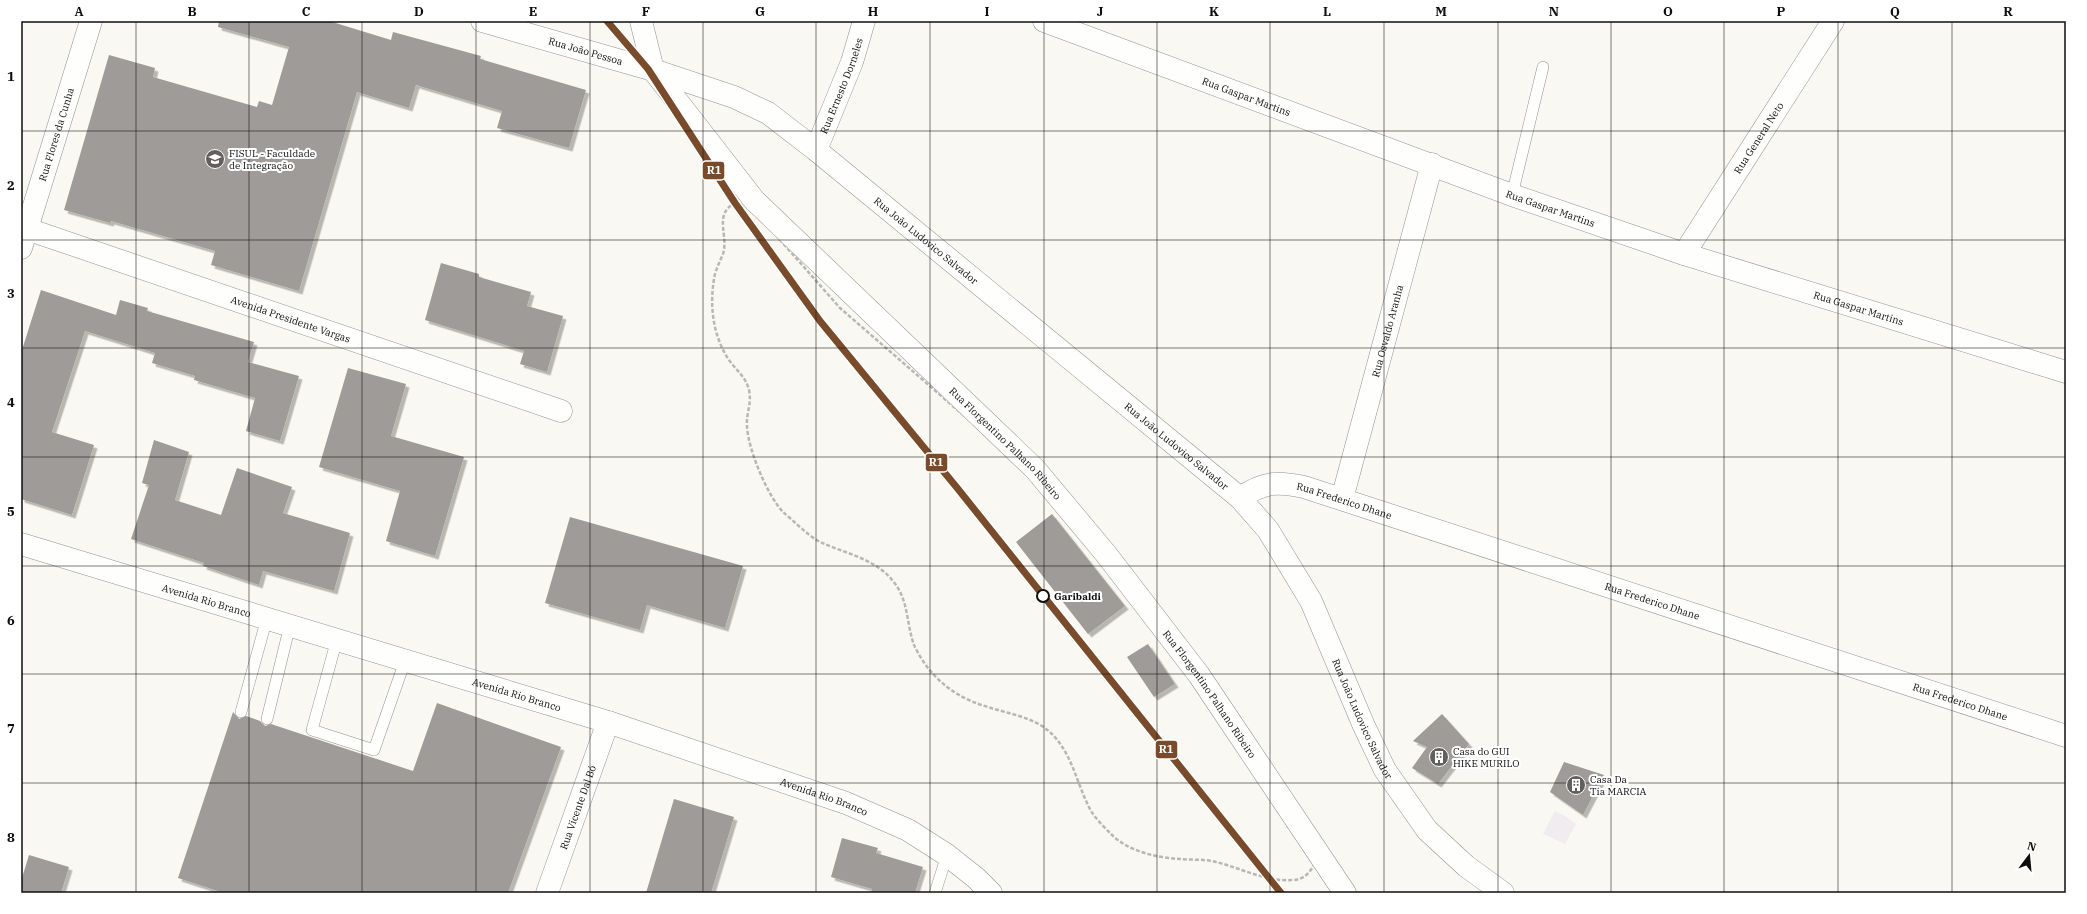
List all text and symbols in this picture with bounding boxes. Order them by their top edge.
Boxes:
text: A [74,3,84,20]
text: B [187,3,197,20]
text: C [302,3,311,20]
text: D [414,3,424,20]
text: E [529,3,537,20]
text: F [642,3,650,20]
text: G [755,3,765,20]
text: H [868,3,879,20]
text: I [985,3,990,20]
text: J [1097,3,1104,20]
text: K [1209,3,1219,20]
text: L [1323,3,1331,20]
text: M [1435,3,1447,20]
text: N [1549,3,1559,20]
text: O [1663,3,1673,20]
text: P [1777,3,1786,20]
text: Q [1890,3,1900,20]
text: R [2003,3,2013,20]
street label: Rua João Pessoa [547,34,625,68]
street label: Rua Ernesto Dorneles [817,36,866,136]
text: 1 [7,68,15,85]
street label: Rua Gaspar Martins [1200,74,1292,119]
street label: Rua Flores da Cunha [36,86,77,183]
street label: Rua General Neto [1731,99,1787,176]
place label: FISUL - Faculdade de Integração [229,147,315,172]
school or university icon: FISUL - Faculdade de Integração [204,148,226,170]
line badge: R1 [702,161,725,180]
text: R1 [707,163,722,177]
text: 2 [7,177,15,194]
street label: Rua Gaspar Martins [1504,187,1597,230]
street label: Rua João Ludovico Salvador [871,194,981,288]
street label: Rua Osvaldo Aranha [1369,283,1406,379]
text: 3 [7,285,15,302]
street label: Rua Gaspar Martins [1812,288,1905,328]
street label: Avenida Presidente Vargas [229,293,352,346]
street label: Rua Florgentino Palhano Ribeiro [947,385,1064,503]
text: 4 [7,394,15,411]
street label: Rua João Ludovico Salvador [1122,400,1231,493]
line badge: R1 [925,453,948,472]
text: R1 [929,455,944,469]
street label: Rua Frederico Dhane [1295,480,1393,522]
text: 5 [7,503,15,520]
street label: Rua Frederico Dhane [1603,580,1701,623]
street label: Avenida Rio Branco [160,581,253,620]
marker: Garibaldi [1036,589,1050,603]
place label: Garibaldi [1054,590,1101,603]
text: 6 [7,612,15,629]
street label: Rua Florgentino Palhano Ribeiro [1160,628,1259,761]
street label: Rua João Ludovico Salvador [1329,657,1396,782]
street label: Avenida Rio Branco [471,675,563,715]
street label: Rua Frederico Dhane [1911,680,2009,724]
text: 7 [7,720,15,737]
line badge: R1 [1155,740,1178,759]
text: R1 [1159,742,1174,756]
place label: Casa do GUI HIKE MURILO [1453,745,1519,770]
building icon: Casa do GUI HIKE MURILO [1428,746,1450,768]
street label: Rua Vicente Dal Bó [557,763,599,851]
place label: Casa Da Tia MARCIA [1590,773,1647,798]
building icon: Casa Da Tia MARCIA [1565,774,1587,796]
street label: Avenida Rio Branco [778,775,870,819]
text: 8 [7,829,15,846]
north arrow [2009,836,2049,876]
text: N [2026,838,2038,854]

